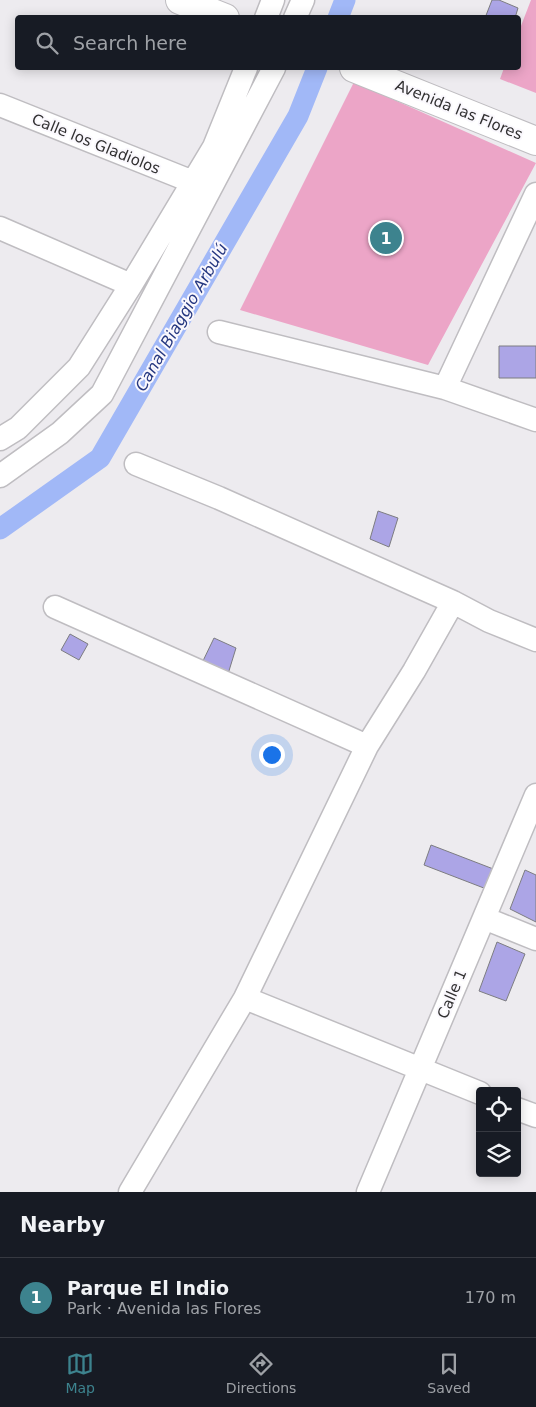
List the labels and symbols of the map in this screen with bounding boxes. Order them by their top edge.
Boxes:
street label: Avenida las Flores [393,76,525,144]
street label: Calle los Gladiolos [29,110,163,178]
pin: 1 [370,219,402,257]
water label: Canal Biaggio Arbulú [131,240,232,395]
your location [259,742,285,768]
street label: Calle 1 [434,967,470,1021]

